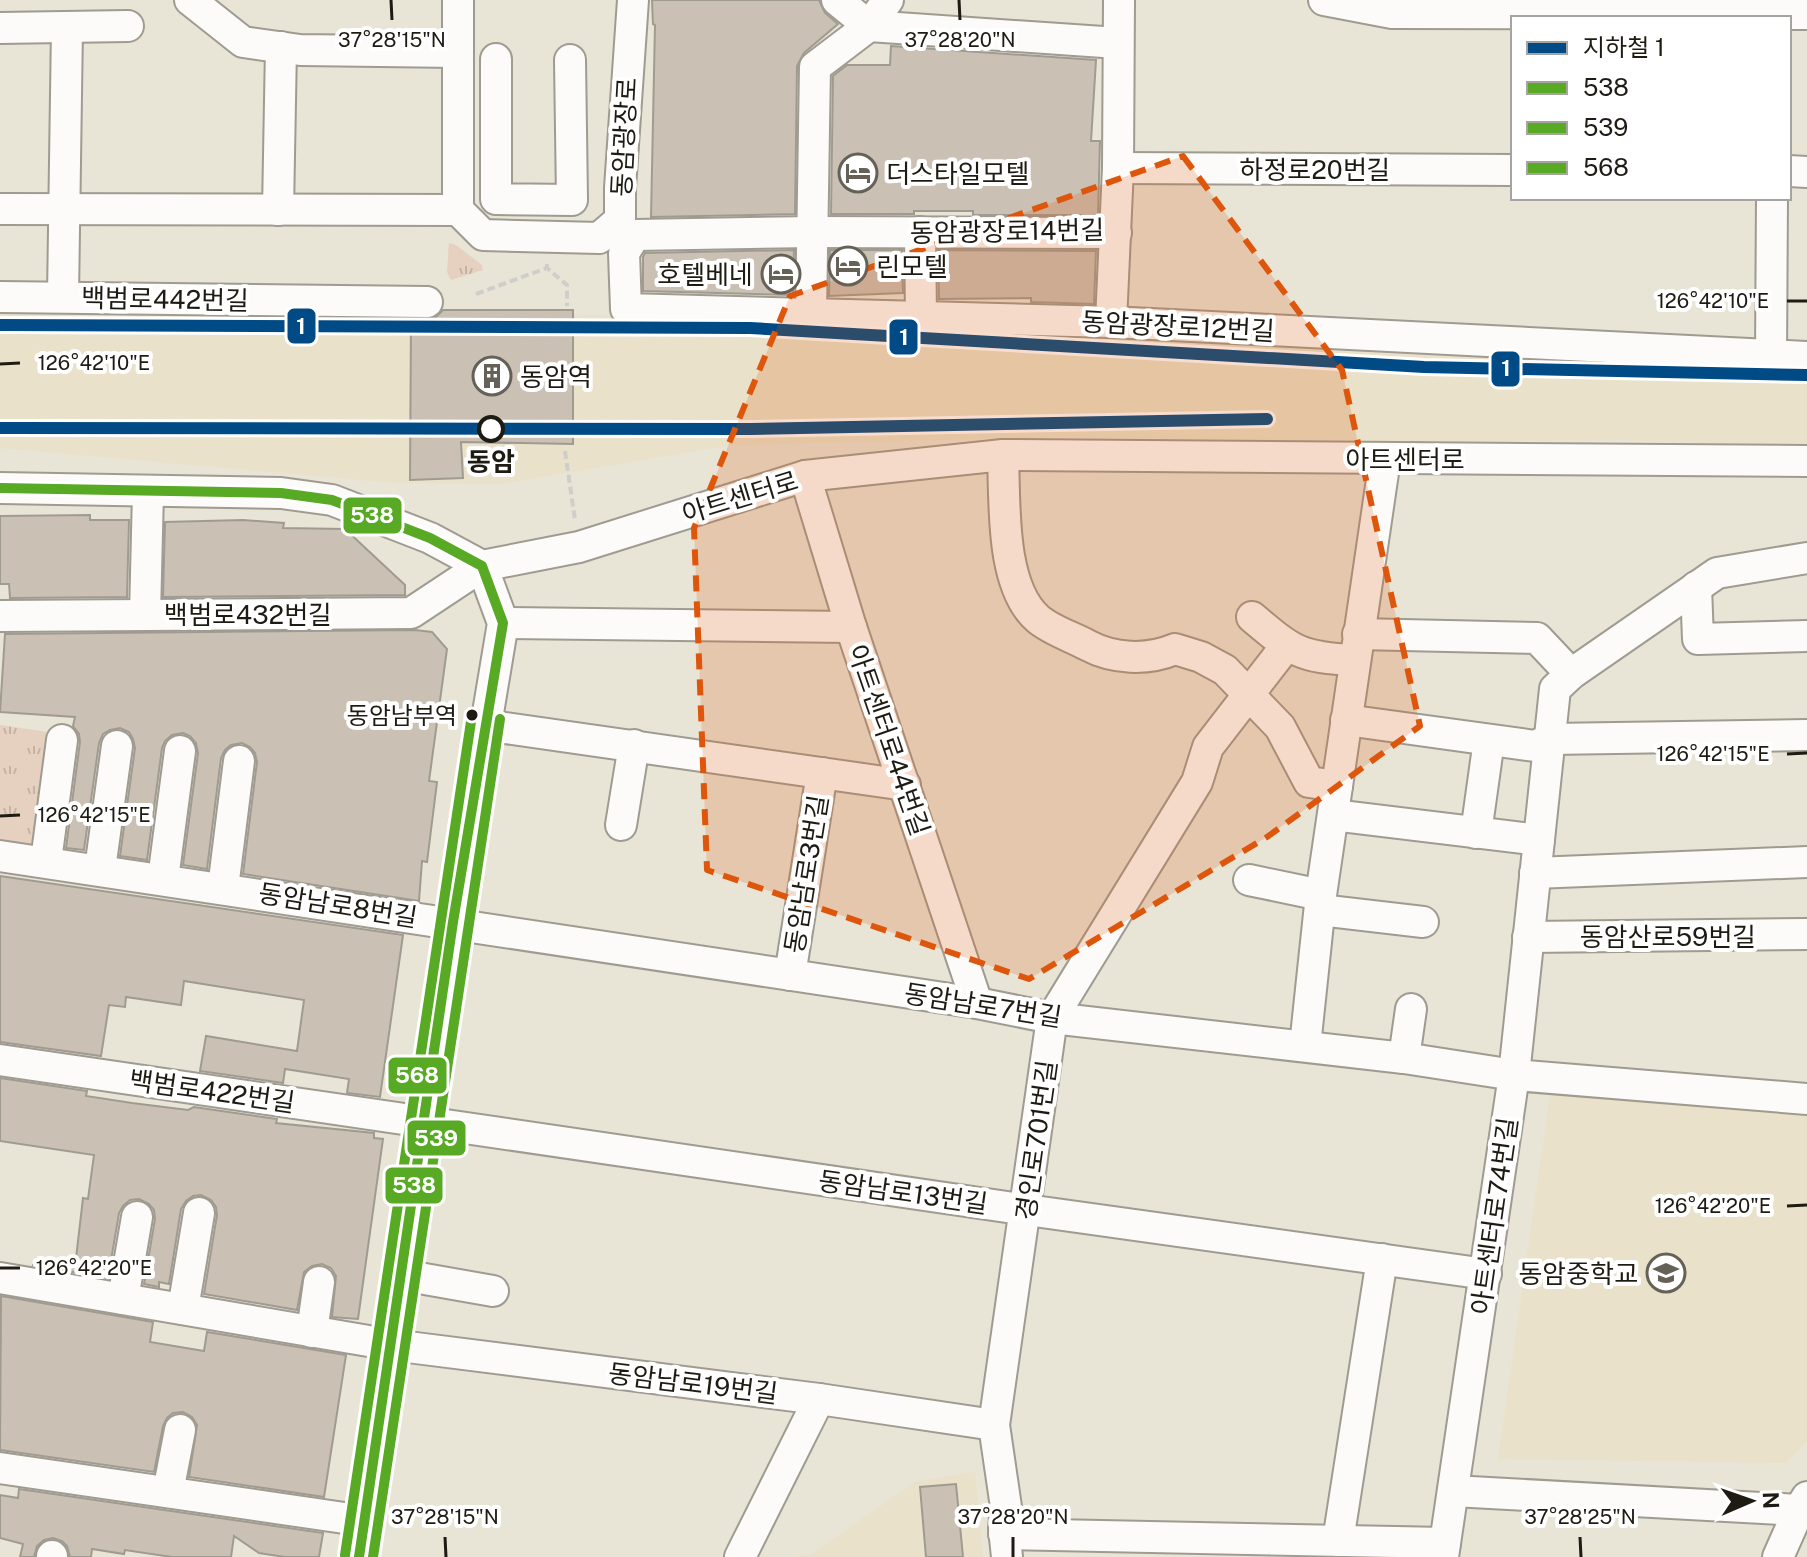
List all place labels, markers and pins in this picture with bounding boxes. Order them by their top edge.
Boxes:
hotel icon: 더스타일모텔 [837,152,879,194]
place label: 더스타일모텔 [886,158,1030,189]
hotel icon: 린모텔 [827,245,869,287]
place label: 린모텔 [876,251,948,282]
hotel icon: 호텔베네 [760,253,802,295]
place label: 호텔베네 [657,259,753,290]
building icon: 동암역 [471,355,513,397]
place label: 동암역 [520,361,592,392]
marker: 동암 [478,416,504,442]
place label: 동암 [467,446,515,477]
place label: 동암남부역 [347,701,457,729]
marker: 동암남부역 [464,707,480,723]
school or university icon: 동암중학교 [1645,1252,1687,1294]
place label: 동암중학교 [1518,1258,1638,1289]

